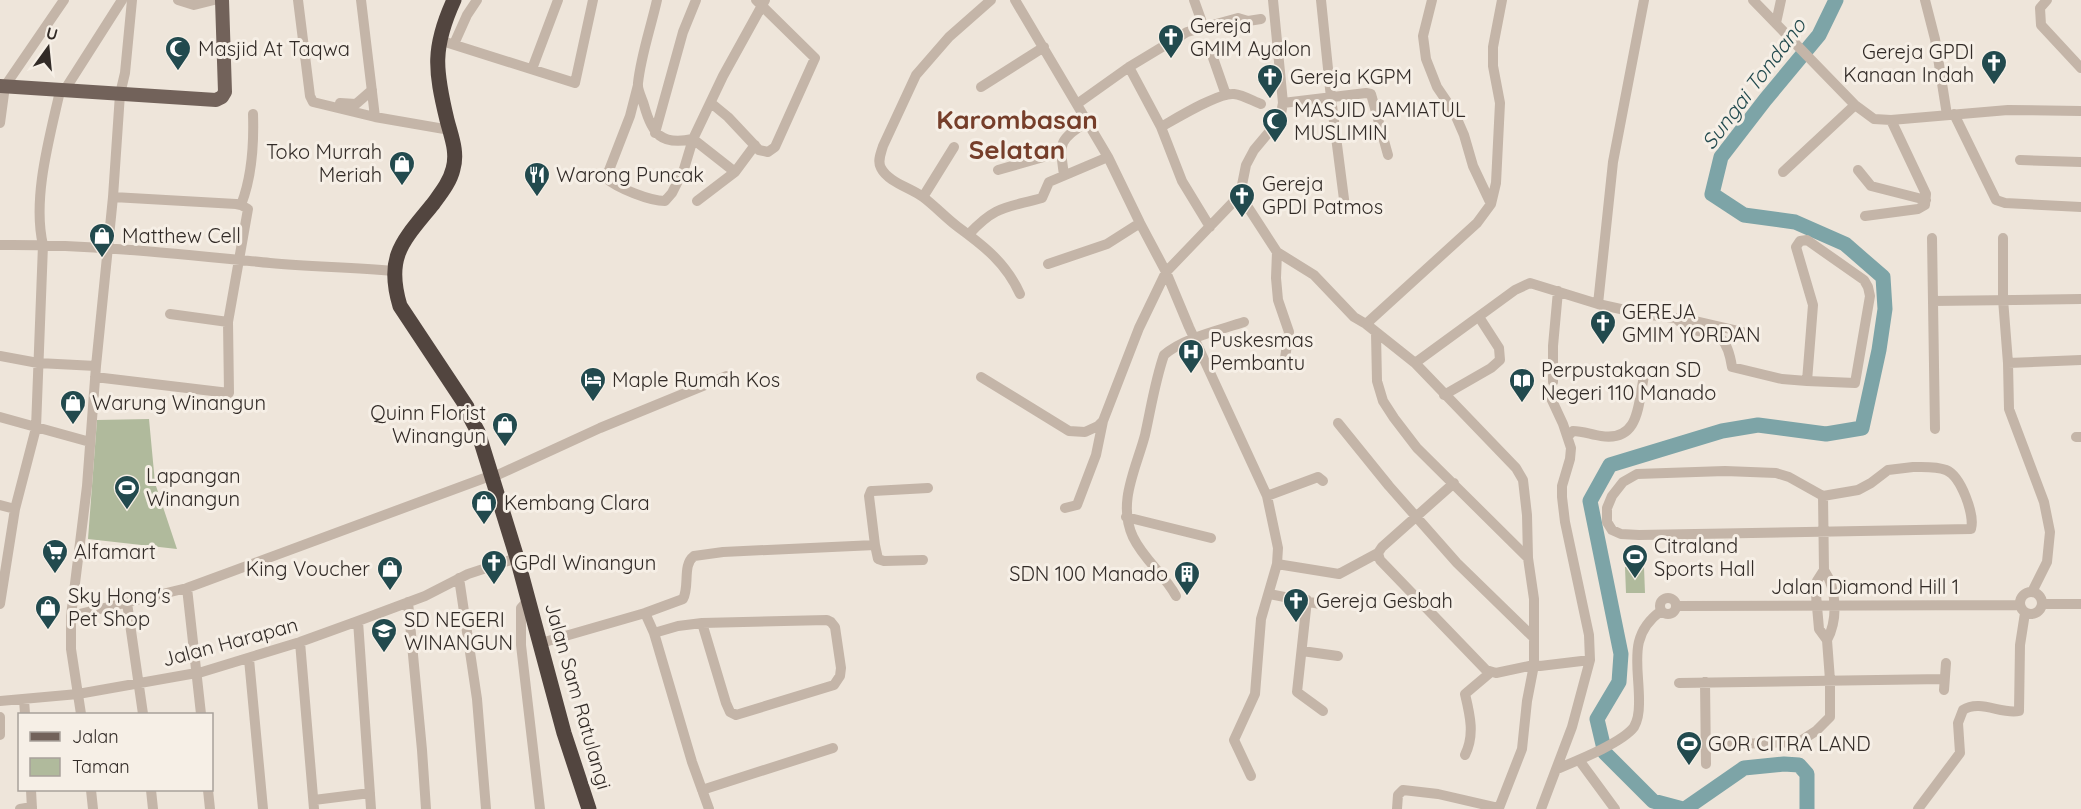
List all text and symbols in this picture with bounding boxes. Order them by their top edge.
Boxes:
water label: Sungai Tondano [1696,12,1812,154]
place label: Gereja GMIM Ayalon [1190,13,1311,61]
north arrow [18,18,78,78]
text: U [44,22,60,45]
church icon: Gereja GMIM Ayalon [1156,22,1186,60]
mosque icon: Masjid At Taqwa [163,34,193,72]
place label: Masjid At Taqwa [198,36,350,61]
place label: Gereja GPDI Kanaan Indah [1843,39,1974,87]
church icon: Gereja GPDI Kanaan Indah [1979,48,2009,86]
church icon: Gereja KGPM [1255,62,1285,100]
place label: Gereja KGPM [1290,64,1412,89]
place label: MASJID JAMIATUL MUSLIMIN [1294,97,1466,145]
district label: Karombasan Selatan [936,103,1098,166]
mosque icon: MASJID JAMIATUL MUSLIMIN [1260,106,1290,144]
place label: Toko Murrah Meriah [266,139,382,187]
shop icon: Toko Murrah Meriah [387,149,417,187]
restaurant icon: Warong Puncak [522,160,552,198]
place label: Warong Puncak [556,162,704,187]
place label: Gereja GPDI Patmos [1262,171,1383,219]
church icon: Gereja GPDI Patmos [1227,181,1257,219]
shop icon: Matthew Cell [87,221,117,259]
place label: Matthew Cell [122,223,241,248]
place label: GEREJA GMIM YORDAN [1622,299,1761,347]
church icon: GEREJA GMIM YORDAN [1588,308,1618,346]
place label: Puskesmas Pembantu [1210,327,1313,375]
hospital icon: Puskesmas Pembantu [1176,337,1206,375]
place label: Perpustakaan SD Negeri 110 Manado [1541,357,1716,405]
hotel icon: Maple Rumah Kos [578,365,608,403]
library icon: Perpustakaan SD Negeri 110 Manado [1507,366,1537,404]
place label: Maple Rumah Kos [612,367,780,392]
shop icon: Warung Winangun [58,388,88,426]
place label: Warung Winangun [92,390,266,415]
place label: Quinn Florist Winangun [370,400,486,448]
shop icon: Quinn Florist Winangun [490,410,520,448]
place label: Lapangan Winangun [146,463,241,511]
sports icon: Lapangan Winangun [112,473,142,511]
shop icon: Kembang Clara [469,488,499,526]
place label: Kembang Clara [504,490,650,515]
place label: Citraland Sports Hall [1654,533,1755,581]
supermarket icon: Alfamart [40,537,70,575]
place label: Alfamart [74,539,156,564]
sports icon: Citraland Sports Hall [1620,542,1650,580]
church icon: GPdI Winangun [479,548,509,586]
place label: GPdI Winangun [514,550,656,575]
shop icon: King Voucher [375,554,405,592]
place label: King Voucher [246,556,370,581]
building icon: SDN 100 Manado [1172,559,1202,597]
place label: SDN 100 Manado [1009,561,1168,586]
street label: Jalan Diamond Hill 1 [1771,574,1959,599]
place label: Sky Hong's Pet Shop [68,583,171,631]
church icon: Gereja Gesbah [1281,586,1311,624]
place label: Gereja Gesbah [1316,588,1453,613]
shop icon: Sky Hong's Pet Shop [33,593,63,631]
street label: Jalan Sam Ratulangi [540,600,617,792]
place label: SD NEGERI WINANGUN [404,607,513,655]
street label: Jalan Harapan [159,611,300,672]
school or university icon: SD NEGERI WINANGUN [369,616,399,654]
legend [18,713,213,791]
text: Jalan [72,725,119,748]
sports icon: GOR CITRA LAND [1674,729,1704,767]
place label: GOR CITRA LAND [1708,731,1871,756]
text: Taman [72,755,130,778]

